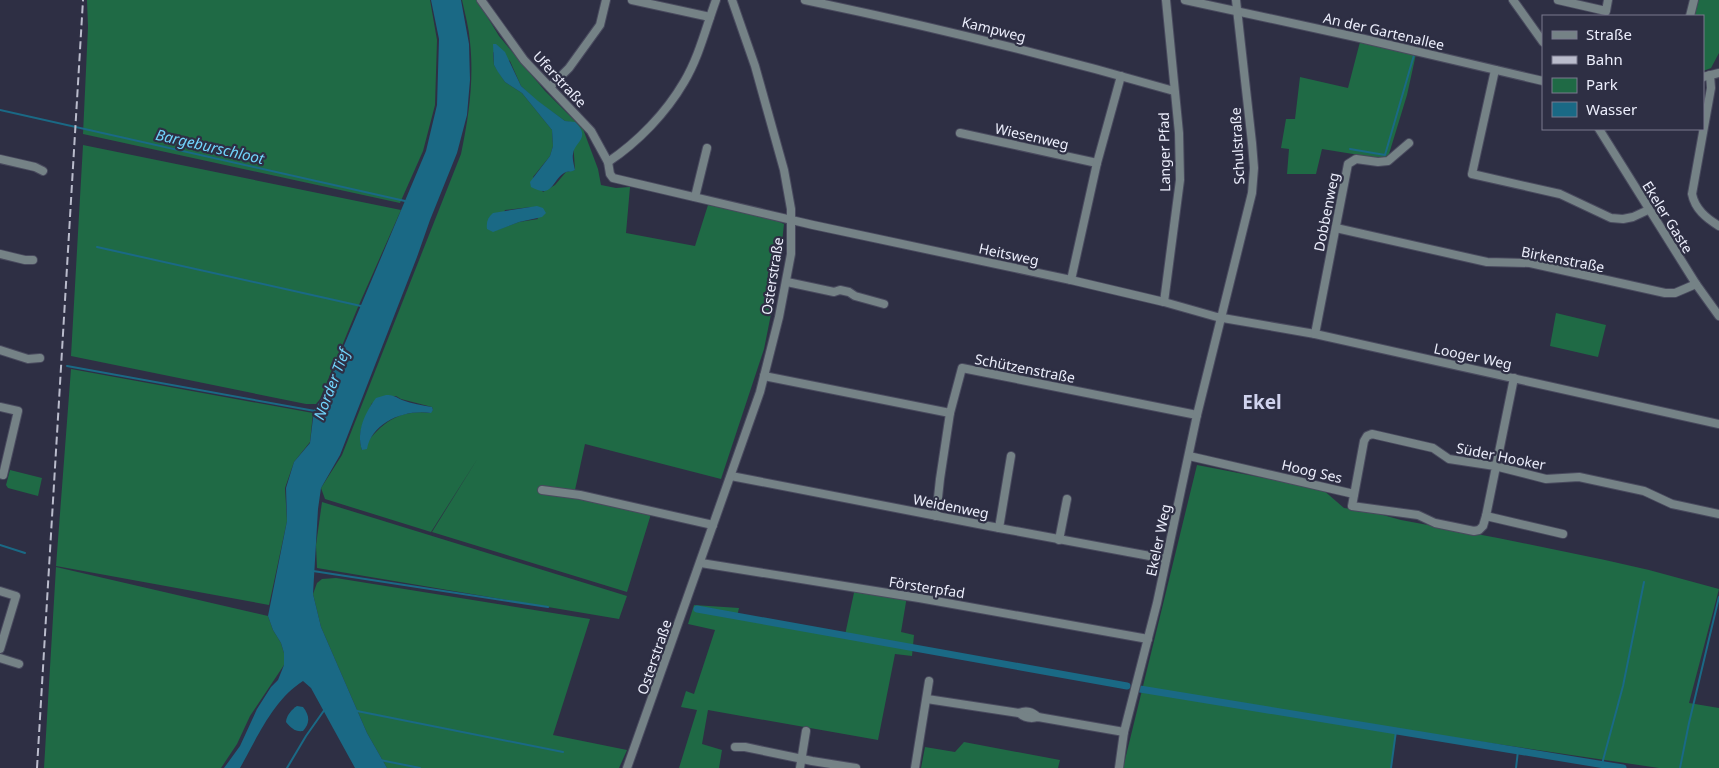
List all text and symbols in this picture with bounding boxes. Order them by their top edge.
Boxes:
street label: An der Gartenallee [1322,8,1446,54]
street label: Kampweg [960,12,1028,46]
legend [1542,15,1704,130]
text: Straße [1586,24,1632,44]
street label: Uferstraße [529,47,591,111]
text: Bahn [1586,49,1623,69]
text: Park [1586,74,1618,94]
text: Wasser [1586,99,1637,119]
street label: Schulstraße [1225,107,1249,185]
street label: Langer Pfad [1154,112,1174,192]
street label: Wiesenweg [993,118,1071,154]
water label: Bargeburschloot [154,124,267,168]
street label: Dobbenweg [1309,171,1343,253]
street label: Ekeler Gaste [1638,177,1698,257]
street label: Osterstraße [756,236,788,316]
street label: Heitsweg [977,238,1041,270]
street label: Birkenstraße [1520,242,1606,276]
street label: Looger Weg [1432,338,1514,374]
water label: Norder Tief [308,344,354,422]
street label: Schützenstraße [973,349,1077,387]
district label: Ekel [1242,389,1282,415]
street label: Süder Hooker [1455,438,1548,474]
street label: Hoog Ses [1280,455,1345,487]
street label: Weidenweg [911,489,991,523]
street label: Ekeler Weg [1141,502,1175,578]
street label: Försterpfad [888,572,966,602]
street label: Osterstraße [632,617,676,697]

